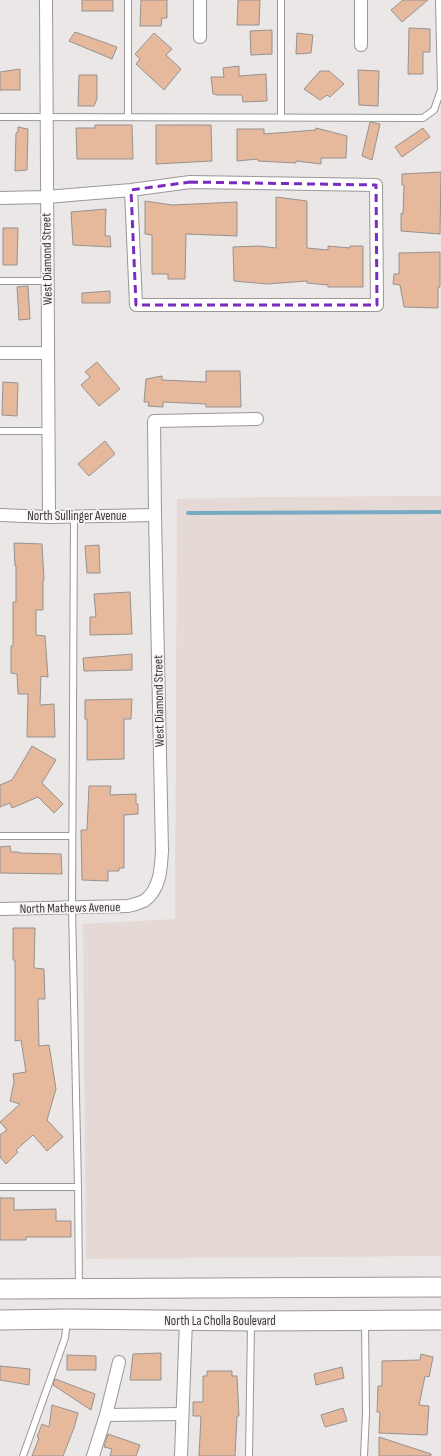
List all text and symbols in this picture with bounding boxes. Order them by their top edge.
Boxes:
street label: West Diamond Street [38,213,56,305]
street label: North Sullinger Avenue [27,508,127,524]
street label: West Diamond Street [150,655,168,747]
street label: North Mathews Avenue [19,899,121,917]
street label: North La Cholla Boulevard [164,1313,276,1329]

